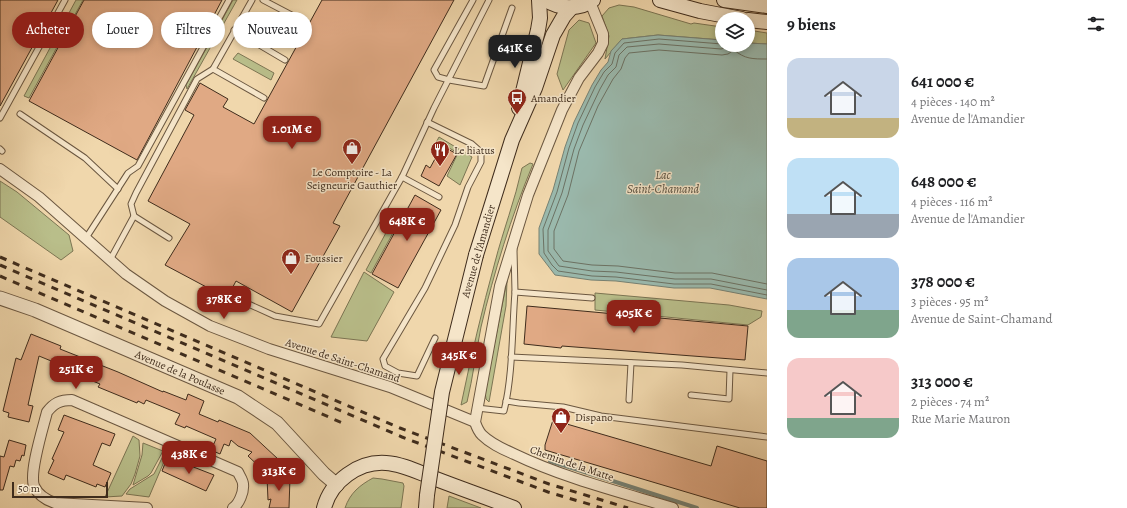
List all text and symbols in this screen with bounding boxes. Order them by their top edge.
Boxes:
chip: Acheter [12,12,84,48]
chip: Louer [92,12,153,48]
chip: Filtres [161,12,225,48]
chip: Nouveau [233,12,312,48]
map controls [715,12,755,52]
button: layers [715,12,755,52]
text: 9 biens [787,13,836,36]
icon: filters [1085,13,1107,35]
pin: 641K € [482,35,548,69]
text: 641K € [497,39,533,56]
text: 641 000 € [911,70,974,93]
icon: home [819,74,867,122]
bus stop icon: Amandier [506,87,528,115]
place label: Amandier [530,91,576,106]
text: 4 pièces · 140 m² [911,93,995,110]
text: Avenue de l'Amandier [911,110,1025,127]
pin: 1.01M € [255,116,329,150]
text: 1.01M € [272,120,312,137]
shop icon: Le Comptoire - La Seigneurie Gauthier [341,137,363,165]
restaurant icon: Le hiatus [429,139,451,167]
place label: Le hiatus [454,143,495,158]
place label: Le Comptoire - La Seigneurie Gauthier [307,165,397,193]
water label: Lac Saint-Chamand [627,167,700,197]
text: 648 000 € [911,170,976,193]
icon: home [819,174,867,222]
text: 4 pièces · 116 m² [911,193,992,210]
street label: Avenue de l'Amandier [458,203,499,300]
pin: 648K € [374,208,440,242]
text: Avenue de l'Amandier [911,210,1025,227]
text: 648K € [389,212,425,229]
shop icon: Foussier [280,247,302,275]
place label: Foussier [305,251,343,266]
text: 378 000 € [911,270,975,293]
icon: home [819,274,867,322]
pin: 378K € [191,286,257,320]
text: 378K € [206,290,242,307]
text: 3 pièces · 95 m² [911,293,989,310]
pin: 405K € [601,300,667,334]
text: 405K € [616,304,652,321]
text: Avenue de Saint-Chamand [911,310,1053,327]
street label: Avenue de Saint-Chamand [283,335,402,386]
pin: 345K € [426,342,492,376]
street label: Avenue de la Poulasse [132,346,227,399]
text: 345K € [441,346,477,363]
pin: 251K € [43,356,109,390]
text: 251K € [59,360,93,377]
text: 313 000 € [911,370,973,393]
icon: home [819,374,867,422]
text: 2 pièces · 74 m² [911,393,989,410]
shop icon: Dispano [550,406,572,434]
place label: Dispano [575,410,613,425]
text: Rue Marie Mauron [911,410,1010,427]
pin: 438K € [156,441,222,475]
street label: Chemin de la Matte [528,442,616,485]
text: 438K € [171,445,207,462]
pin: 313K € [246,458,312,492]
text: 313K € [262,462,296,479]
scale bar [12,480,108,499]
text: 50 m [18,481,40,496]

